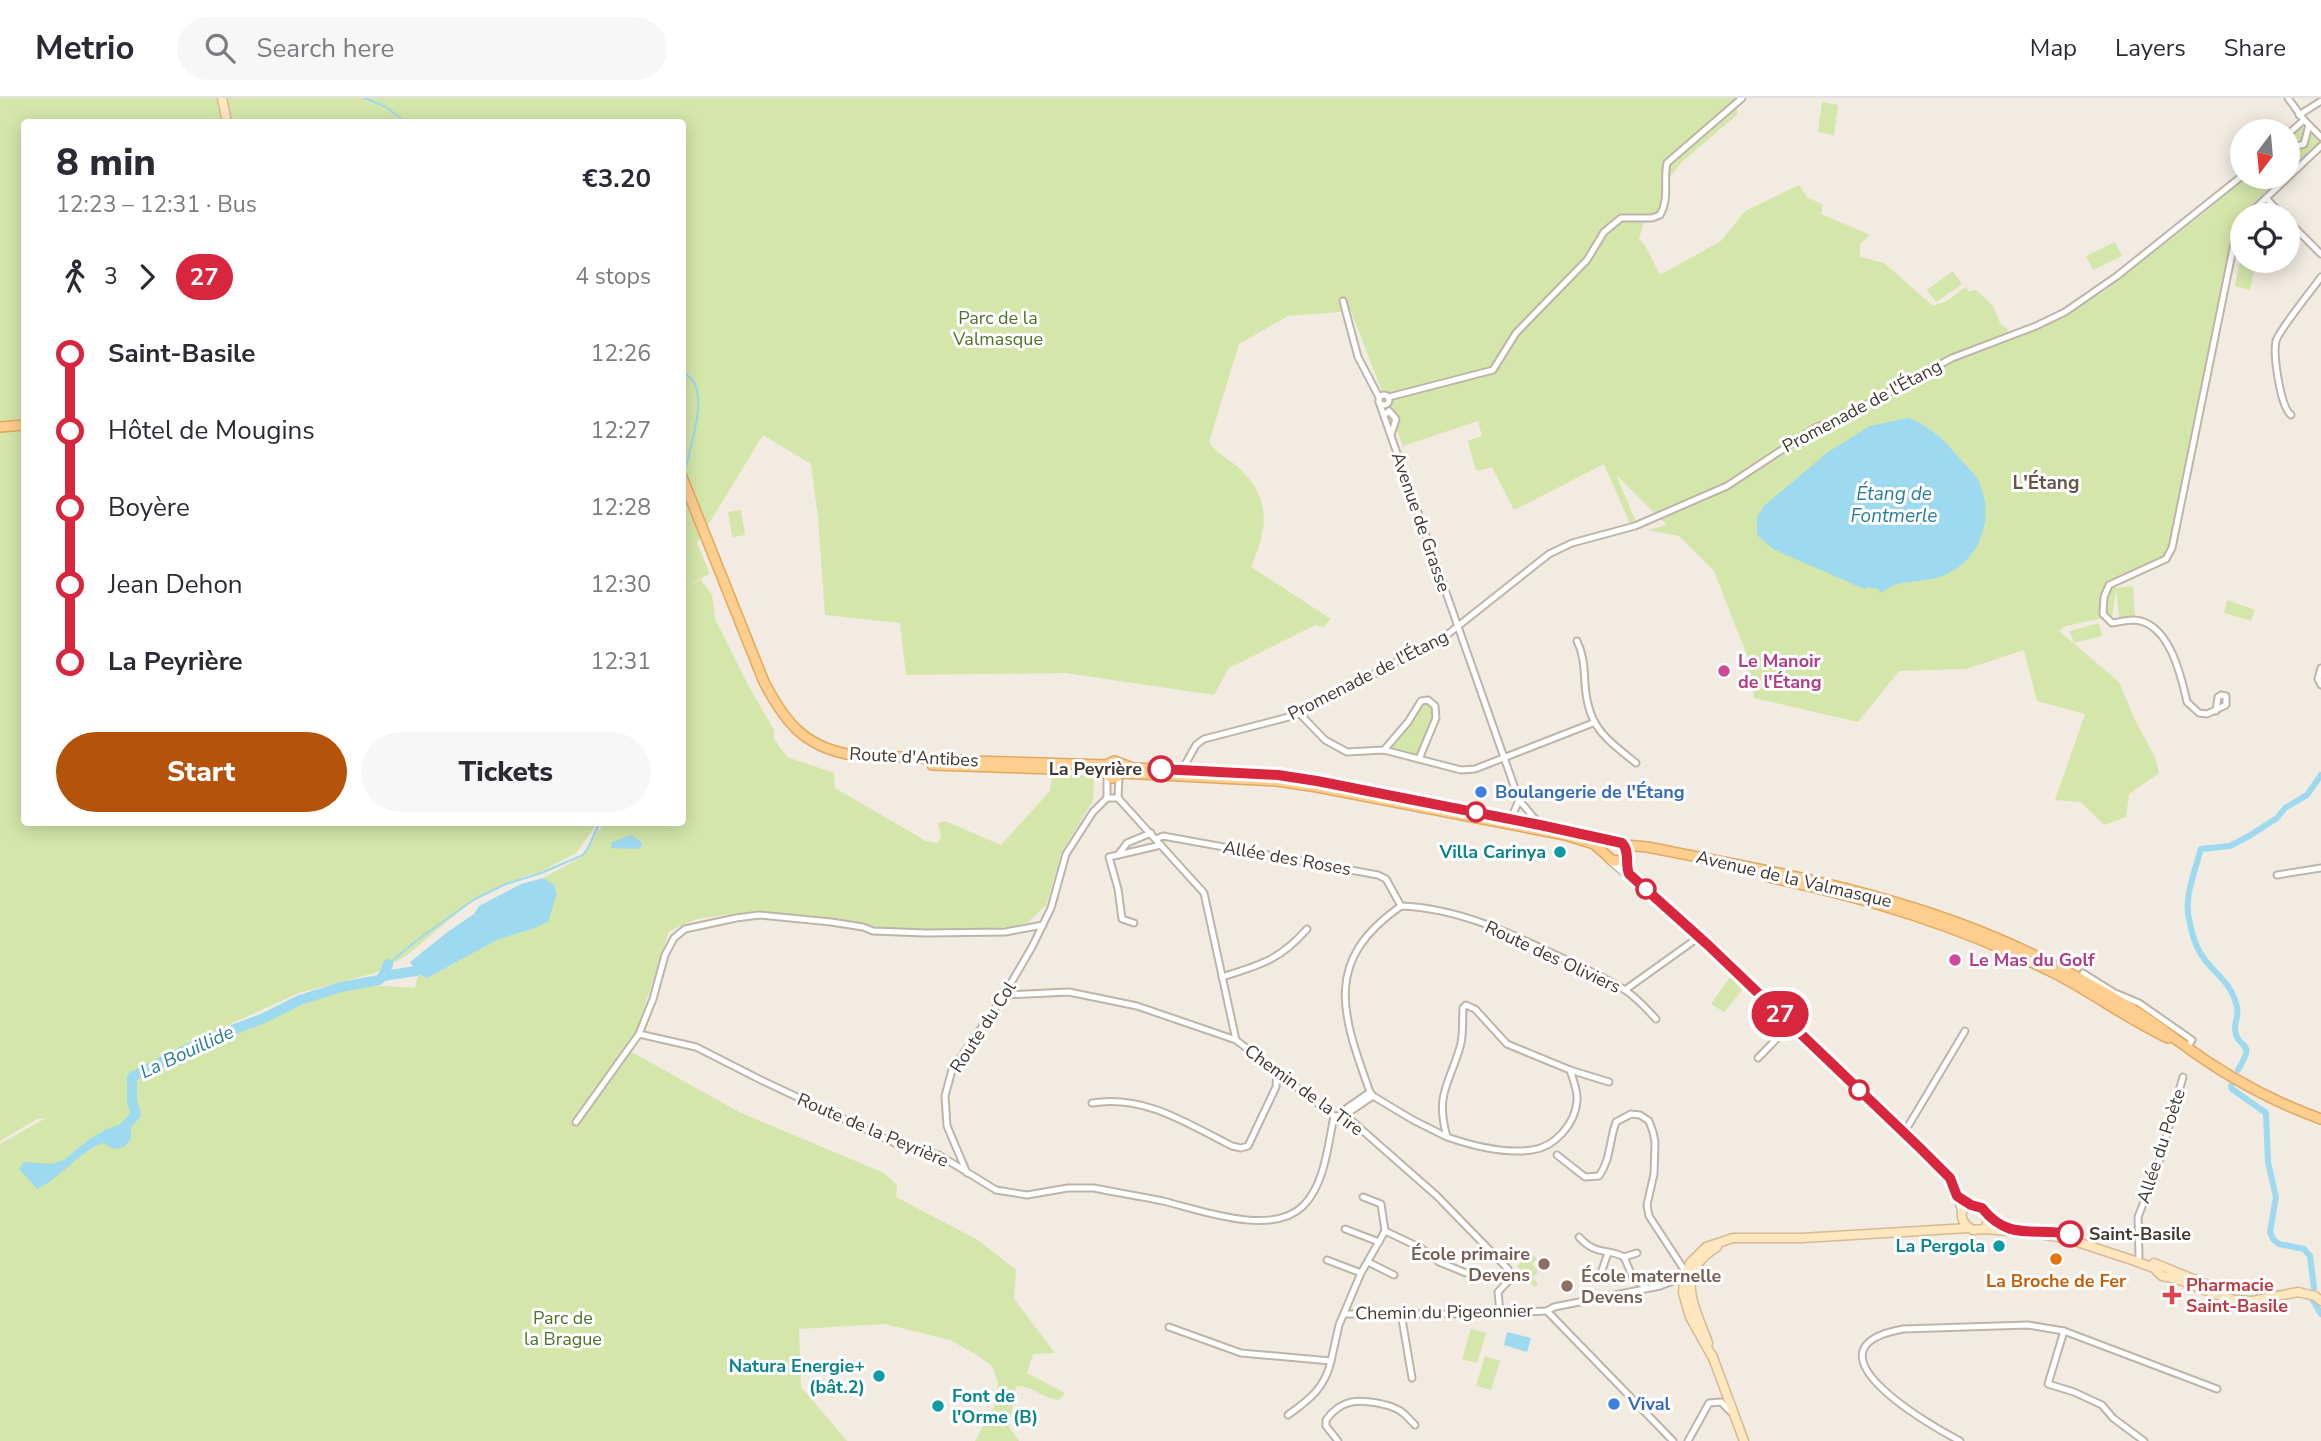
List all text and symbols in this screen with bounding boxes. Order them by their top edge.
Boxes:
search box [177,17,667,80]
text: Metrio [35,26,135,71]
icon: search [201,29,239,67]
text: Search here [257,31,394,66]
text: Map [2030,32,2077,64]
text: Layers [2115,32,2186,64]
text: Share [2224,32,2286,64]
north arrow [2230,119,2300,189]
map controls [2230,119,2300,273]
text: 8 min [56,137,156,188]
text: €3.20 [582,161,651,196]
text: 12:23 – 12:31 · Bus [56,189,257,220]
button: locate [2230,203,2300,273]
icon: walk [56,258,94,296]
icon: forward [128,258,166,296]
text: 3 [104,261,118,292]
text: 27 [190,261,219,293]
text: 4 stops [575,261,651,292]
park label: Parc de la Valmasque [952,306,1043,351]
text: Saint-Basile [108,336,255,371]
text: 12:26 [591,338,651,369]
street label: Promenade de l'Étang [1778,354,1946,458]
text: Hôtel de Mougins [108,413,315,448]
text: 12:27 [591,415,651,446]
street label: Avenue de Grasse [1386,449,1456,595]
district label: L'Étang [2013,470,2079,496]
water label: Étang de Fontmerle [1851,481,1937,529]
text: Boyère [108,490,190,525]
text: 12:28 [591,492,651,523]
text: Jean Dehon [108,567,243,602]
text: 12:30 [591,569,651,600]
street label: Promenade de l'Étang [1284,624,1452,726]
text: La Peyrière [108,644,243,679]
text: 12:31 [591,646,651,677]
place label: Le Manoir de l'Étang [1738,649,1822,694]
marker: Le Manoir de l'Étang [1716,663,1732,679]
button: Start [56,732,347,812]
button: Tickets [361,732,651,812]
street label: Route d'Antibes [849,742,979,772]
marker: La Peyrière [1148,756,1174,782]
place label: La Peyrière [1049,757,1142,781]
place label: Boulangerie de l'Étang [1495,780,1685,804]
marker: Boulangerie de l'Étang [1473,784,1489,800]
unlabelled marker [1466,802,1486,822]
street label: Allée des Roses [1221,835,1353,881]
place label: Villa Carinya [1438,840,1546,864]
marker: Villa Carinya [1552,844,1568,860]
street label: Avenue de la Valmasque [1694,845,1894,913]
unlabelled marker [1636,879,1656,899]
street label: Route des Oliviers [1481,915,1625,999]
place label: Le Mas du Golf [1969,948,2095,972]
marker: Le Mas du Golf [1947,952,1963,968]
street label: Route du Col [945,976,1022,1077]
line badge: 27 [1748,991,1812,1037]
text: 27 [1766,998,1794,1030]
water label: La Bouillide [136,1019,238,1085]
street label: Chemin de la Tire [1240,1039,1368,1141]
unlabelled marker [1849,1080,1869,1100]
street label: Allée du Poète [2131,1086,2191,1206]
street label: Route de la Peyrière [794,1087,952,1173]
marker: Saint-Basile [2057,1221,2083,1247]
place label: Saint-Basile [2089,1222,2191,1246]
place label: La Pergola [1895,1234,1985,1258]
marker: La Pergola [1991,1238,2007,1254]
place label: École primaire Devens [1411,1242,1530,1287]
marker: La Broche de Fer [2048,1251,2064,1267]
marker: École primaire Devens [1536,1256,1552,1272]
place label: École maternelle Devens [1581,1264,1722,1309]
place label: La Broche de Fer [1986,1269,2126,1293]
place label: Pharmacie Saint-Basile [2186,1273,2288,1318]
marker: École maternelle Devens [1559,1278,1575,1294]
marker: Pharmacie Saint-Basile [2164,1287,2180,1303]
street label: Chemin du Pigeonnier [1355,1298,1534,1326]
park label: Parc de la Brague [524,1306,602,1351]
place label: Natura Energie+ (bât.2) [729,1354,865,1399]
marker: Natura Energie+ (bât.2) [871,1368,887,1384]
place label: Font de l'Orme (B) [952,1384,1038,1429]
place label: Vival [1627,1392,1671,1416]
marker: Vival [1606,1396,1622,1412]
marker: Font de l'Orme (B) [930,1398,946,1414]

